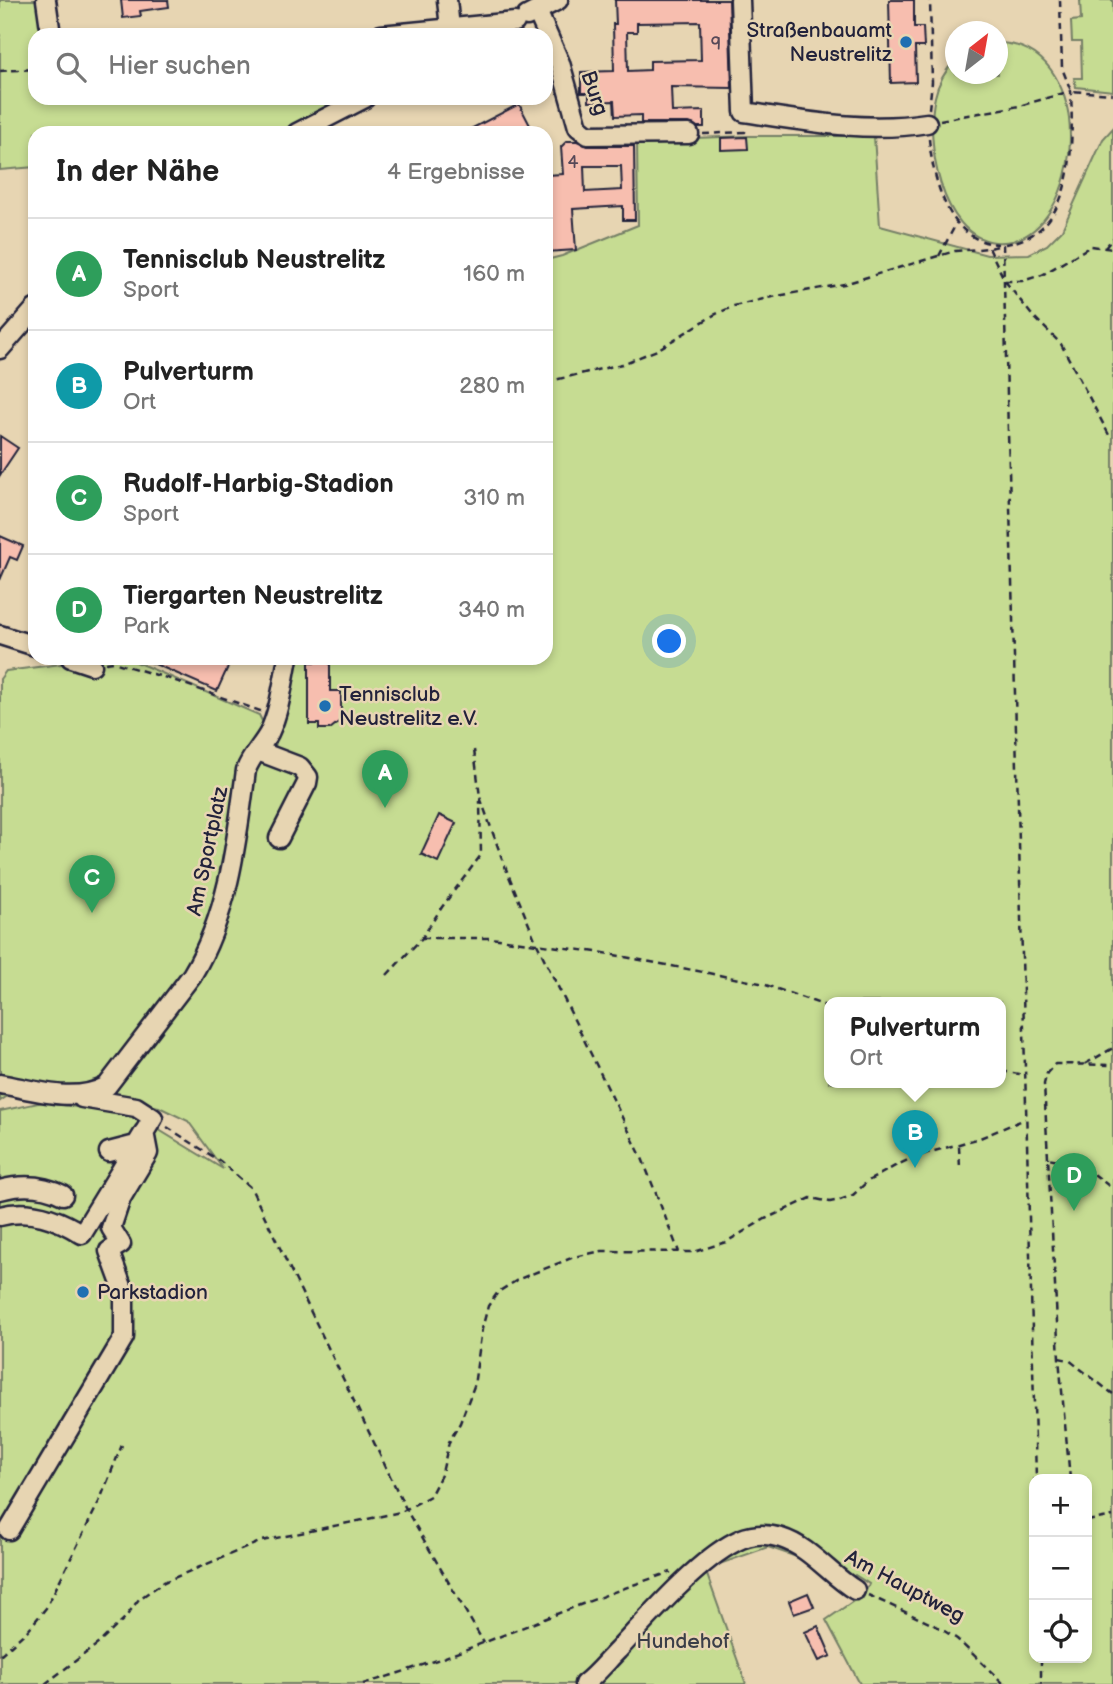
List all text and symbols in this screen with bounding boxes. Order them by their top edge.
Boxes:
place label: Straßenbauamt Neustrelitz [746,18,893,67]
north arrow [945,21,1008,84]
search box [28,28,553,105]
house number: 9 [711,34,721,55]
marker: Straßenbauamt Neustrelitz [898,34,914,50]
icon: search [52,48,90,86]
text: Hier suchen [108,51,251,82]
street label: Burg [575,68,614,119]
house number: 4 [568,152,579,173]
text: In der Nähe [56,154,219,190]
text: 4 Ergebnisse [387,158,525,186]
text: Tennisclub Neustrelitz [123,245,385,276]
text: A [72,260,86,288]
text: 160 m [463,260,525,288]
text: Sport [123,276,179,304]
text: Pulverturm [123,357,254,388]
text: B [71,372,87,400]
text: 280 m [459,372,525,400]
text: Ort [123,388,156,416]
text: Rudolf-Harbig-Stadion [123,469,394,500]
text: C [71,484,87,512]
text: 310 m [463,484,525,512]
text: Sport [123,500,179,528]
text: Tiergarten Neustrelitz [123,581,383,612]
text: D [71,596,87,624]
text: 340 m [458,596,525,624]
text: Park [123,612,169,640]
your location [652,624,686,658]
place label: Tennisclub Neustrelitz e.V. [339,682,478,731]
marker: Tennisclub Neustrelitz e.V. [317,698,333,714]
pin: A [362,750,408,808]
street label: Am Sportplatz [182,783,234,918]
pin: C [69,855,115,913]
popup [824,997,1006,1088]
text: Pulverturm [850,1013,980,1044]
text: Ort [850,1044,883,1072]
pin: B [892,1110,938,1168]
pin: D [1051,1153,1097,1211]
place label: Parkstadion [97,1280,208,1305]
marker: Parkstadion [75,1284,91,1300]
map controls [1029,1474,1092,1663]
button: + [1029,1474,1092,1537]
button: − [1029,1537,1092,1600]
street label: Am Hauptweg [841,1544,969,1628]
button: locate [1029,1600,1092,1663]
park label: Hundehof [636,1629,730,1654]

